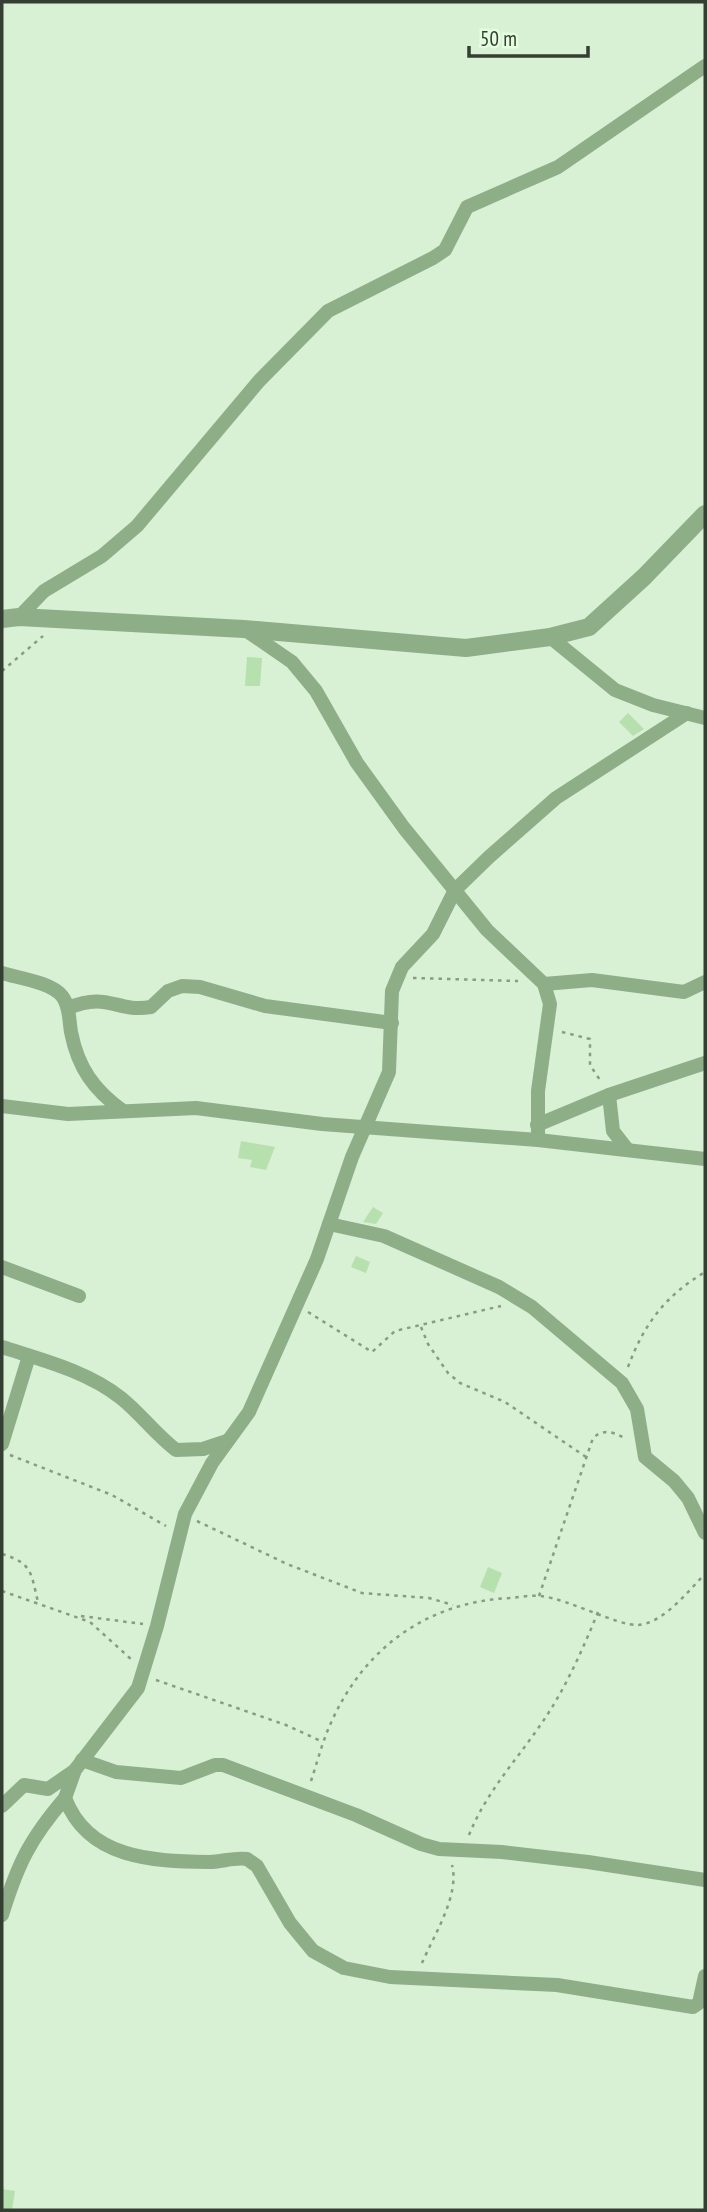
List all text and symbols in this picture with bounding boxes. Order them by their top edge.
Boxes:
scale bar [469,14,588,58]
text: 50 m [480,25,517,52]

